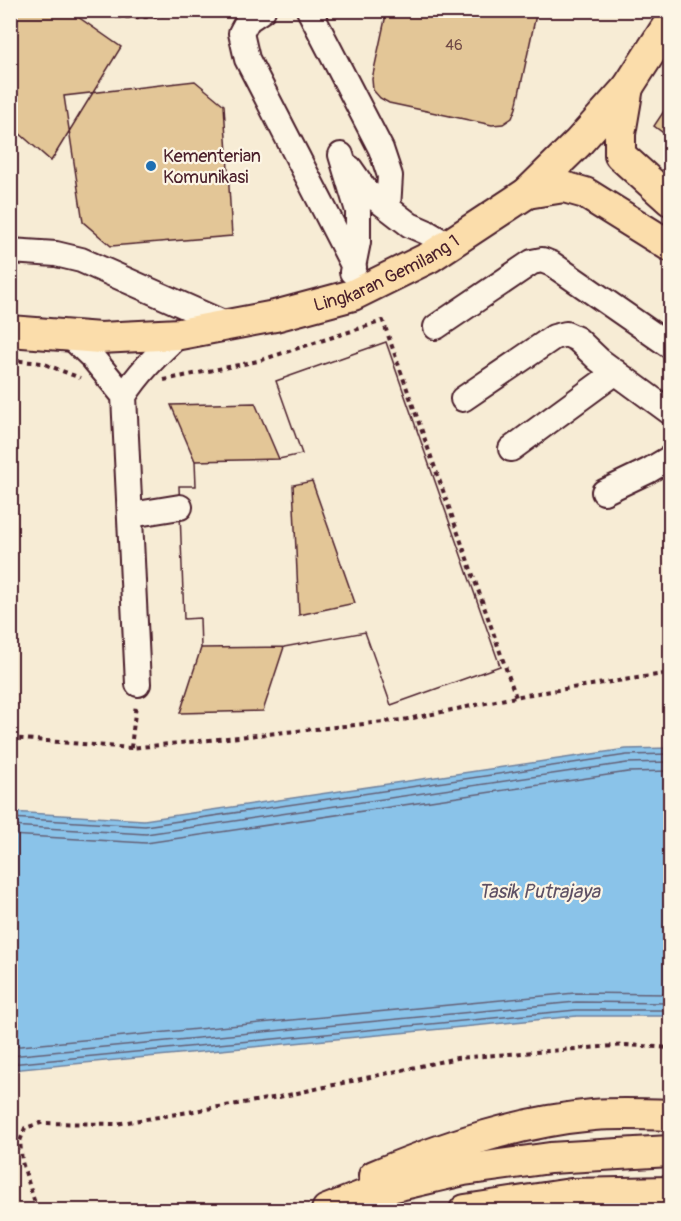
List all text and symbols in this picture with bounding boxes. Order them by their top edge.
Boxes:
house number: 46 [445,36,463,55]
place label: Kementerian Komunikasi [163,145,261,189]
marker: Kementerian Komunikasi [144,159,158,173]
street label: Lingkaran Gemilang 1 [311,229,464,317]
water label: Tasik Putrajaya [478,879,602,904]

